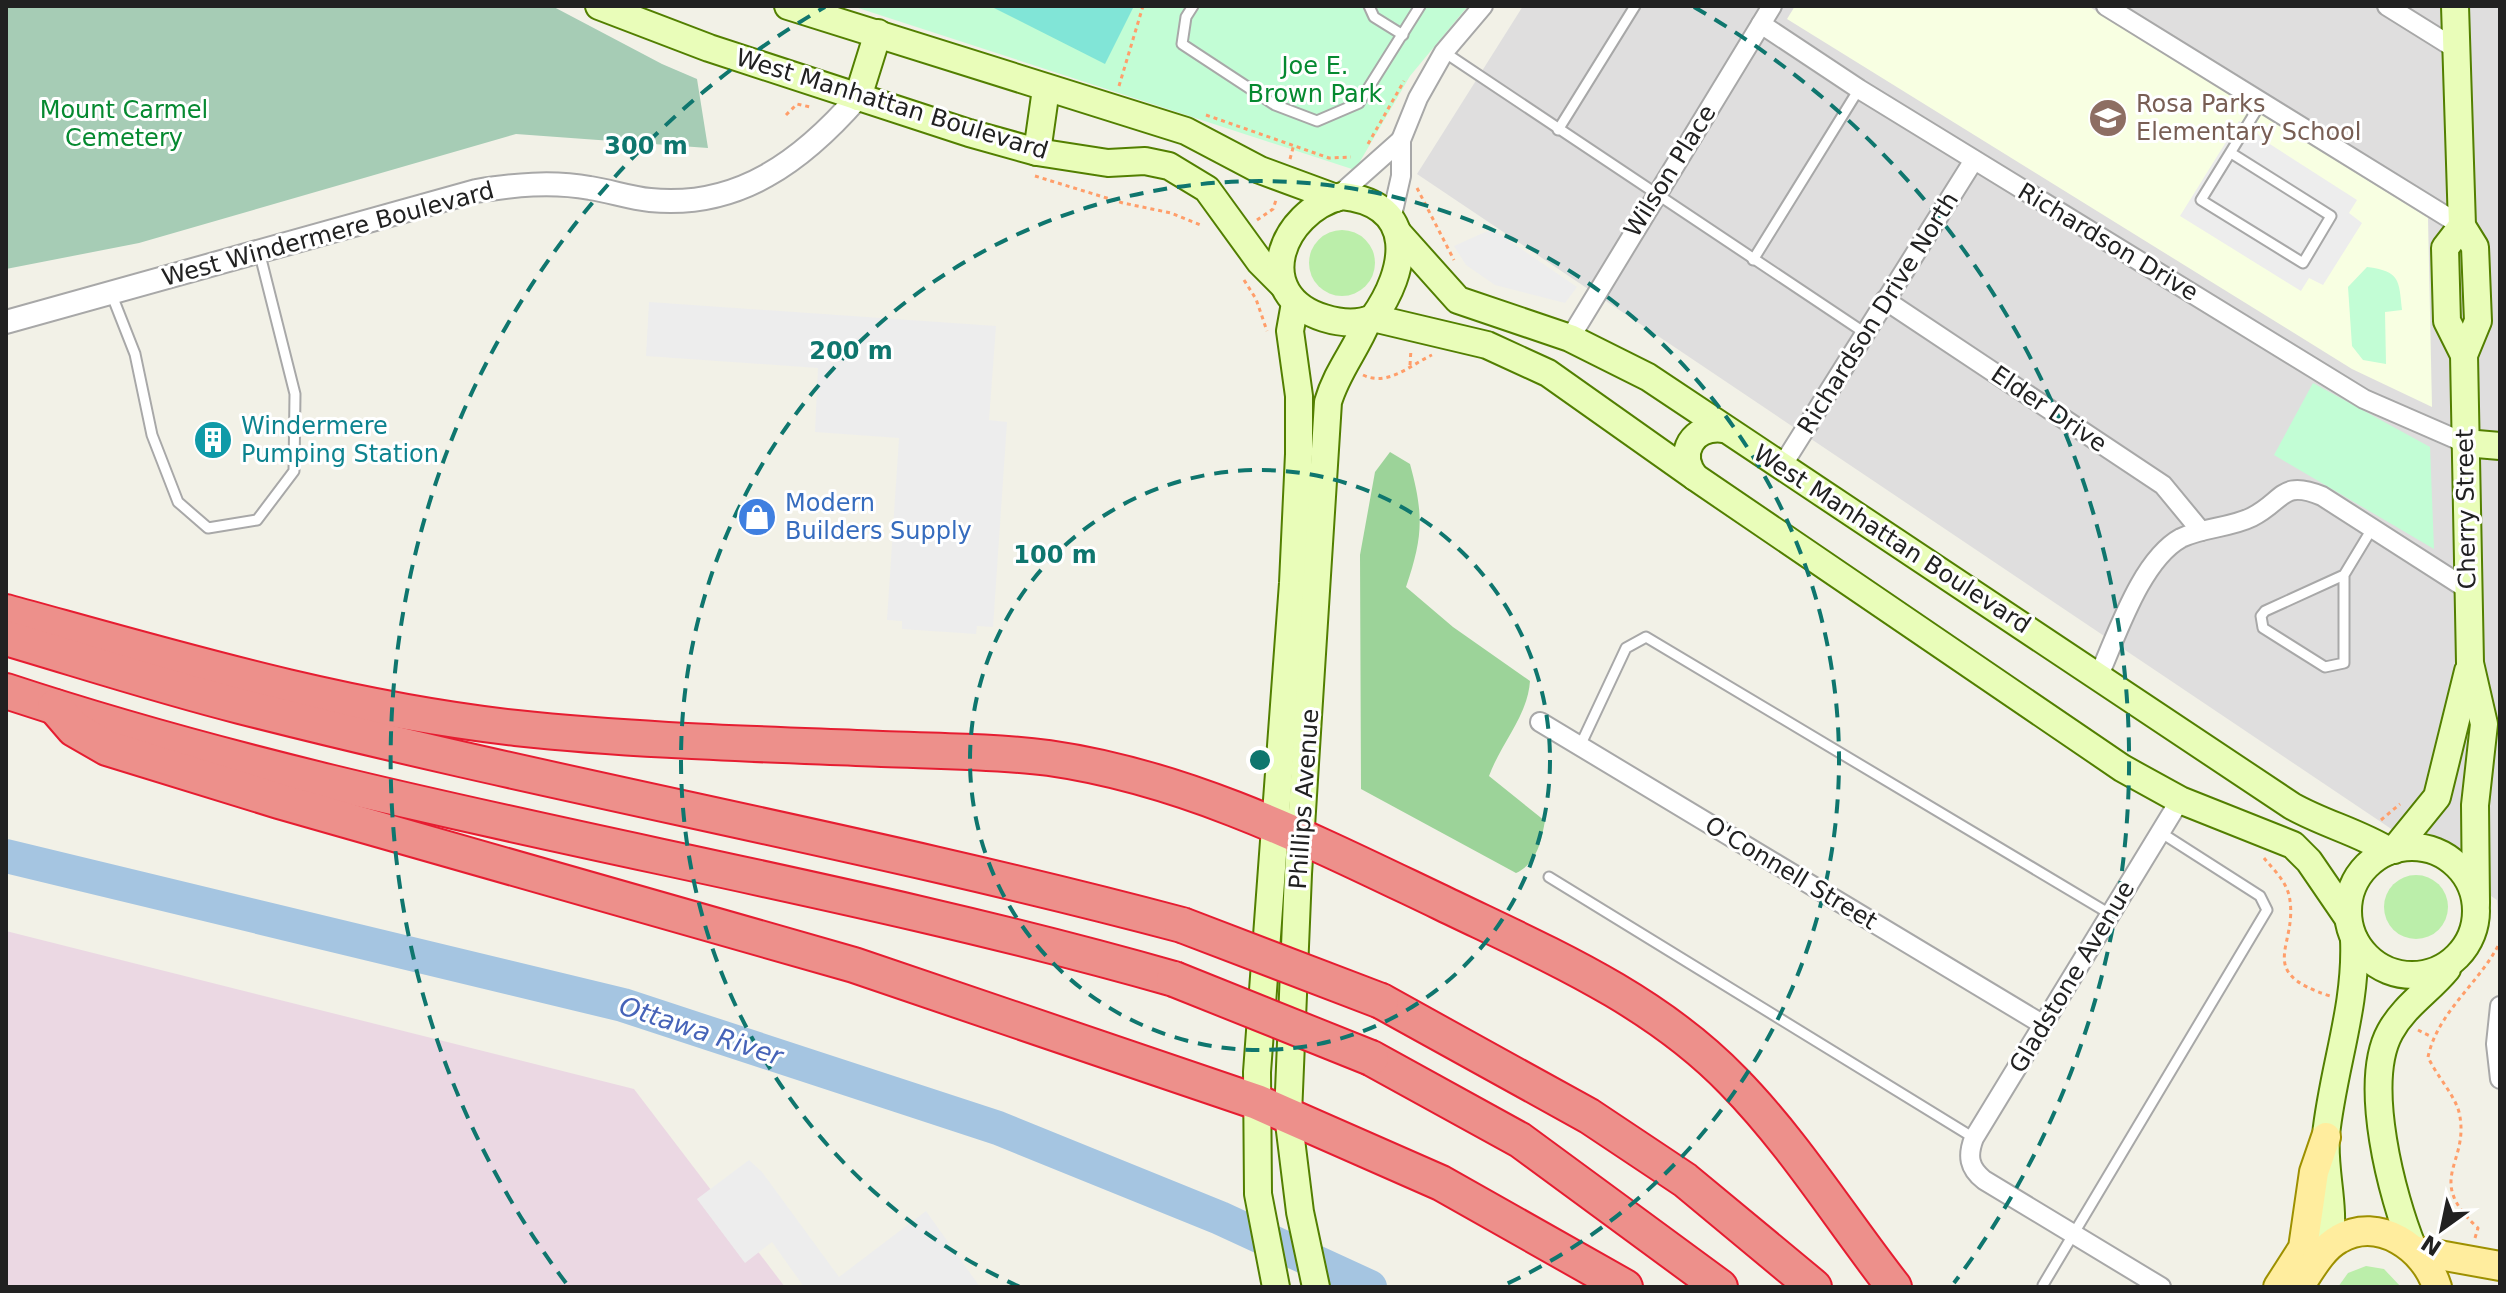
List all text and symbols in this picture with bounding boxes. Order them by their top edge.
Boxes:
street label: West Manhattan Boulevard [733,43,1051,165]
park label: Joe E. Brown Park [1248,52,1383,108]
place label: Rosa Parks Elementary School [2136,90,2361,146]
park label: Mount Carmel Cemetery [40,96,208,152]
school or university icon: Rosa Parks Elementary School [2087,97,2129,139]
street label: Wilson Place [1618,100,1722,242]
text: 300 m [604,132,688,160]
street label: West Windermere Boulevard [159,176,497,292]
street label: Richardson Drive [2013,177,2203,307]
street label: Richardson Drive North [1792,187,1964,439]
text: 200 m [809,337,893,365]
street label: Elder Drive [1986,360,2112,458]
place label: Windermere Pumping Station [241,412,439,468]
building icon: Windermere Pumping Station [192,419,234,461]
street label: Cherry Street [2451,428,2481,590]
street label: West Manhattan Boulevard [1748,439,2036,639]
place label: Modern Builders Supply [785,489,972,545]
shop icon: Modern Builders Supply [736,496,778,538]
text: 100 m [1013,541,1097,569]
street label: Phillips Avenue [1284,708,1324,890]
centre of rings [1246,746,1274,774]
street label: O'Connell Street [1700,811,1882,935]
street label: Gladstone Avenue [2004,876,2140,1078]
water label: Ottawa River [616,991,788,1072]
north arrow [2402,1189,2482,1269]
text: N [2417,1230,2446,1261]

